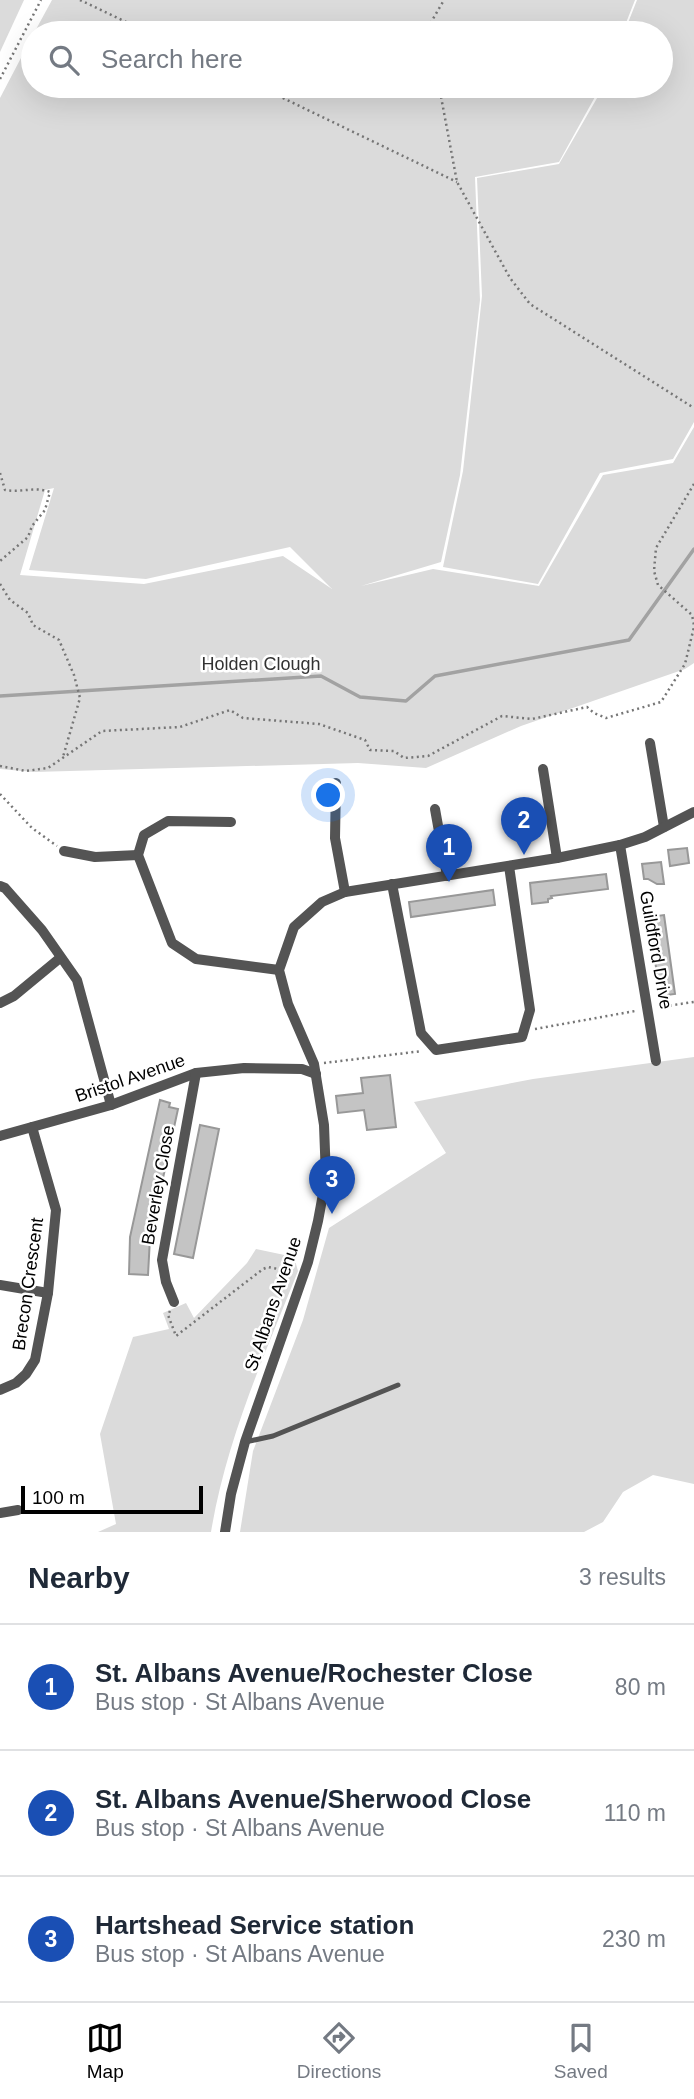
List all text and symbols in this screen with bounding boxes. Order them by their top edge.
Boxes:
search box [21,21,673,98]
icon: search [45,41,83,79]
text: Search here [101,44,243,74]
park label: Holden Clough [201,654,321,674]
your location [311,778,345,812]
pin: 2 [501,797,547,855]
pin: 1 [426,824,472,882]
street label: Guildford Drive [636,889,676,1011]
street label: Bristol Avenue [72,1050,188,1106]
street label: Beverley Close [138,1124,178,1246]
pin: 3 [309,1156,355,1214]
street label: Brecon Crescent [9,1216,47,1352]
street label: St Albans Avenue [241,1234,305,1374]
scale bar [21,1483,203,1515]
text: 100 m [32,1487,85,1508]
text: Nearby [28,1561,130,1594]
text: 3 results [579,1564,666,1590]
text: St. Albans Avenue/Rochester Close [95,1658,533,1688]
text: 1 [45,1674,57,1700]
text: 80 m [615,1674,666,1700]
text: Bus stop · St Albans Avenue [95,1689,385,1715]
text: St. Albans Avenue/Sherwood Close [95,1784,531,1814]
text: 2 [45,1800,57,1826]
text: 110 m [604,1800,666,1826]
text: Bus stop · St Albans Avenue [95,1815,385,1841]
text: Hartshead Service station [95,1910,414,1940]
text: 3 [45,1926,57,1952]
text: 230 m [602,1926,666,1952]
text: Bus stop · St Albans Avenue [95,1941,385,1967]
tab: Map [86,2019,124,2083]
tab: Directions [297,2019,381,2083]
tab: Saved [554,2019,608,2083]

